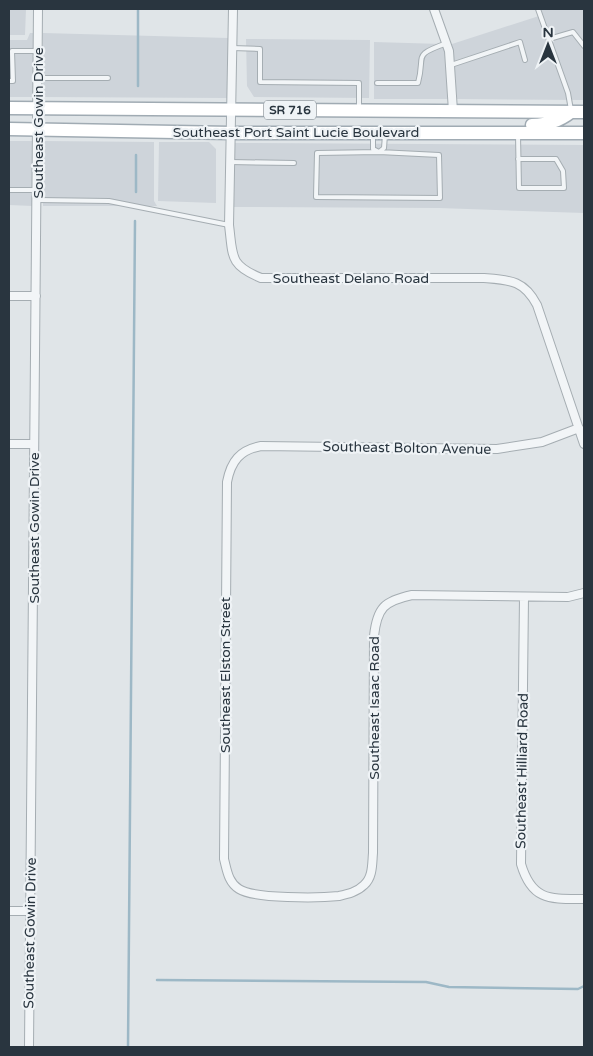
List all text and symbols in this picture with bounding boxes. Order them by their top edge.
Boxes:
north arrow [523,20,573,70]
text: N [542,24,554,41]
street label: Southeast Gowin Drive [30,47,47,199]
road number: SR 716 [264,100,316,120]
street label: Southeast Port Saint Lucie Boulevard [173,124,419,141]
street label: Southeast Delano Road [273,270,429,287]
street label: Southeast Bolton Avenue [323,438,492,458]
street label: Southeast Gowin Drive [26,452,43,604]
street label: Southeast Elston Street [217,596,234,753]
street label: Southeast Isaac Road [366,636,383,780]
street label: Southeast Hilliard Road [512,693,532,849]
street label: Southeast Gowin Drive [20,857,40,1009]

